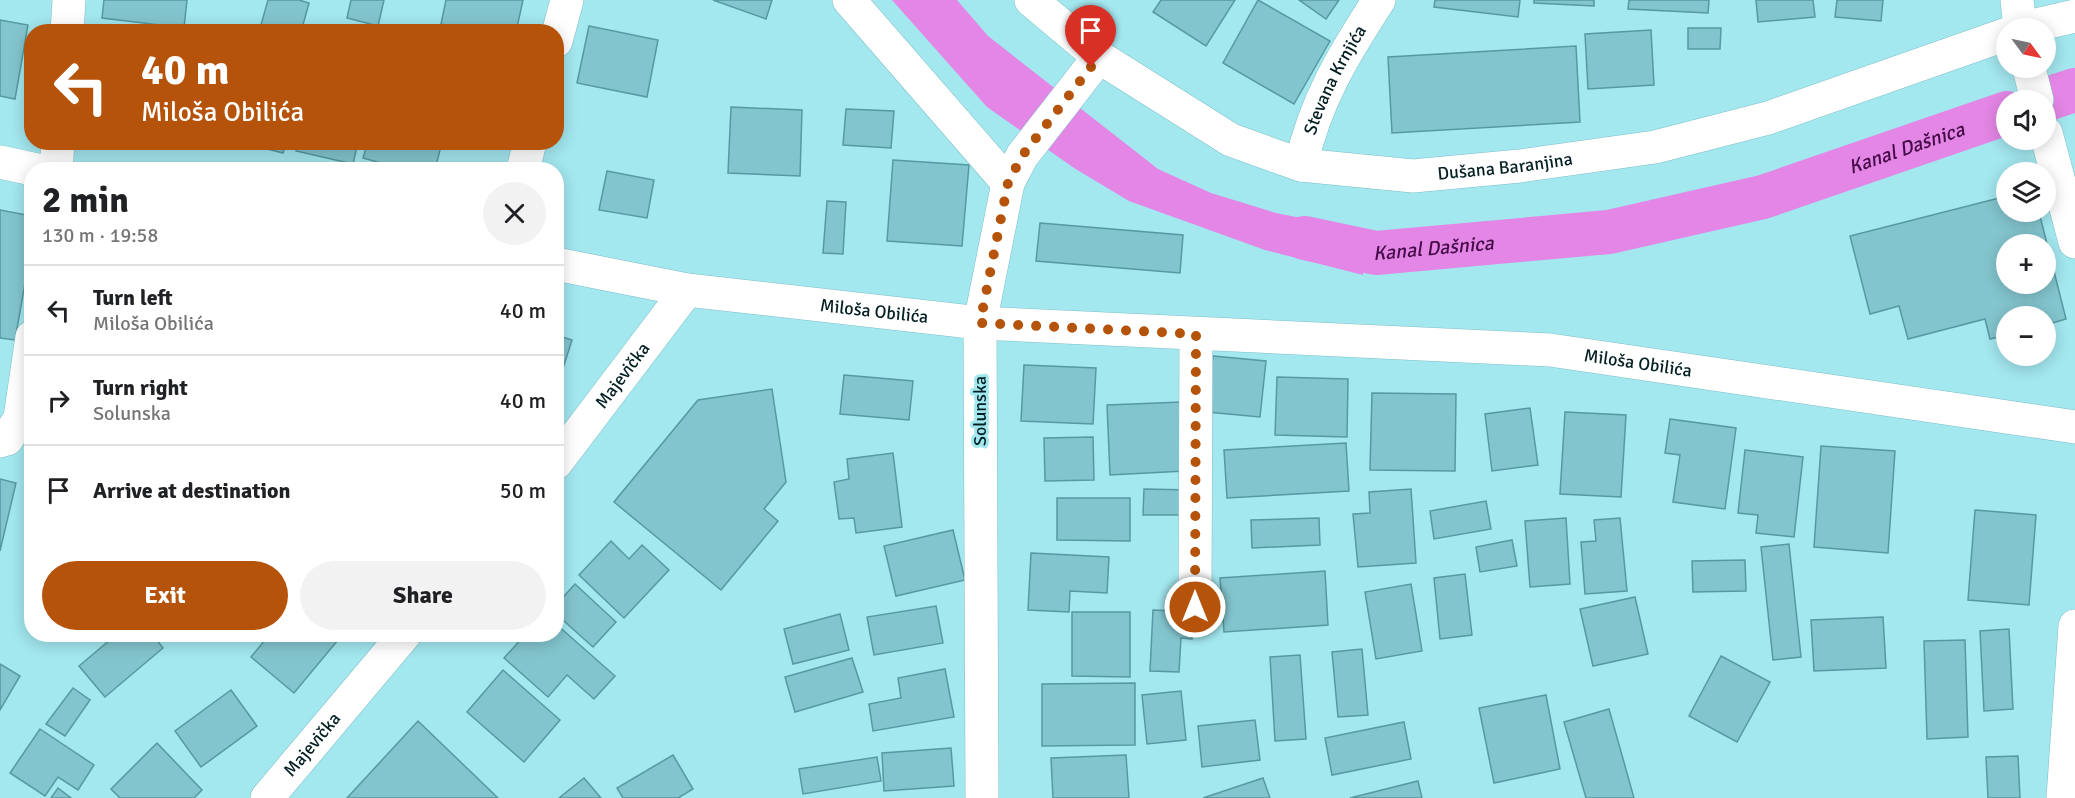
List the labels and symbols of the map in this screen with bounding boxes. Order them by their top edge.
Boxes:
pin [1065,5,1116,67]
north arrow [1996,18,2056,78]
street label: Stevana Krnjića [1299,21,1371,137]
water label: Kanal Dašnica [1845,116,1968,179]
street label: Dušana Baranjina [1436,148,1574,185]
water label: Kanal Dašnica [1372,230,1495,266]
street label: Miloša Obilića [819,294,930,328]
street label: Majevička [590,338,654,413]
street label: Miloša Obilića [1583,344,1693,382]
street label: Solunska [969,376,991,446]
position arrow [1163,575,1227,639]
street label: Majevička [279,708,345,781]

